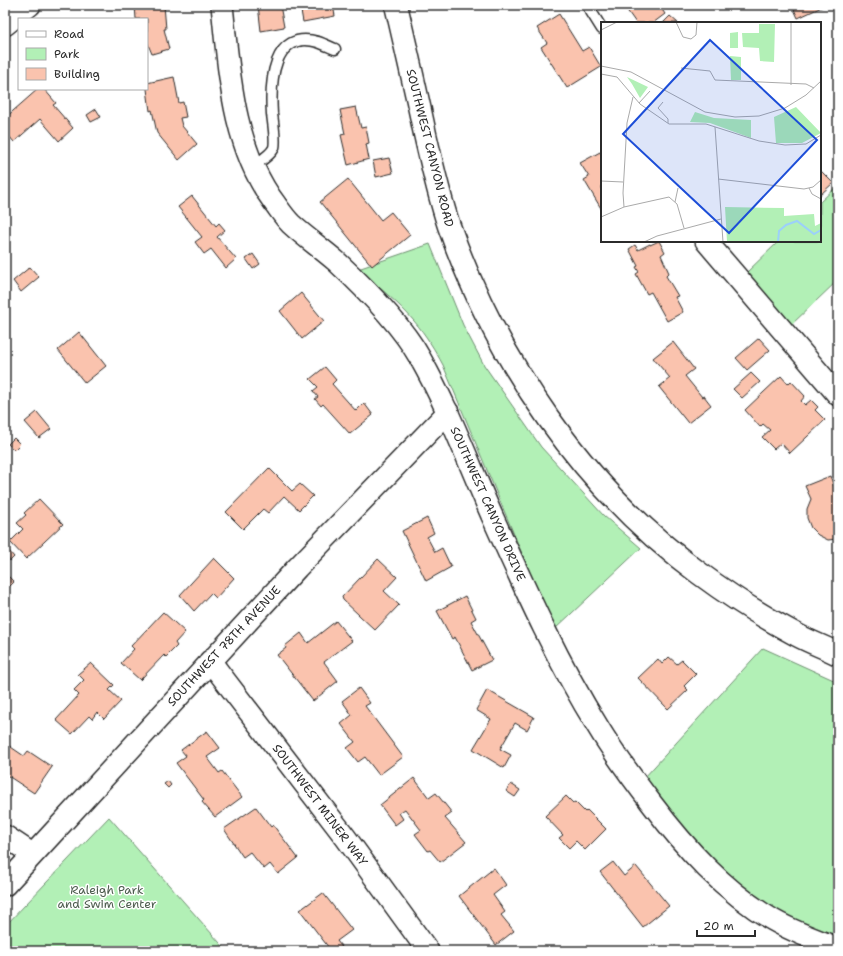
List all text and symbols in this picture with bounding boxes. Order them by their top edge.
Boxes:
legend [18,18,148,90]
inset map [601,22,821,242]
text: Road [54,26,85,42]
text: Park [54,46,80,62]
text: Building [54,66,100,82]
street label: SOUTHWEST CANYON ROAD [403,67,457,229]
street label: SOUTHWEST CANYON DRIVE [447,424,529,584]
street label: SOUTHWEST 78TH AVENUE [164,582,284,710]
street label: SOUTHWEST MINER WAY [269,741,372,870]
park label: Raleigh Park and Swim Center [58,882,157,912]
scale bar [697,912,755,938]
text: 20 m [703,918,734,934]

